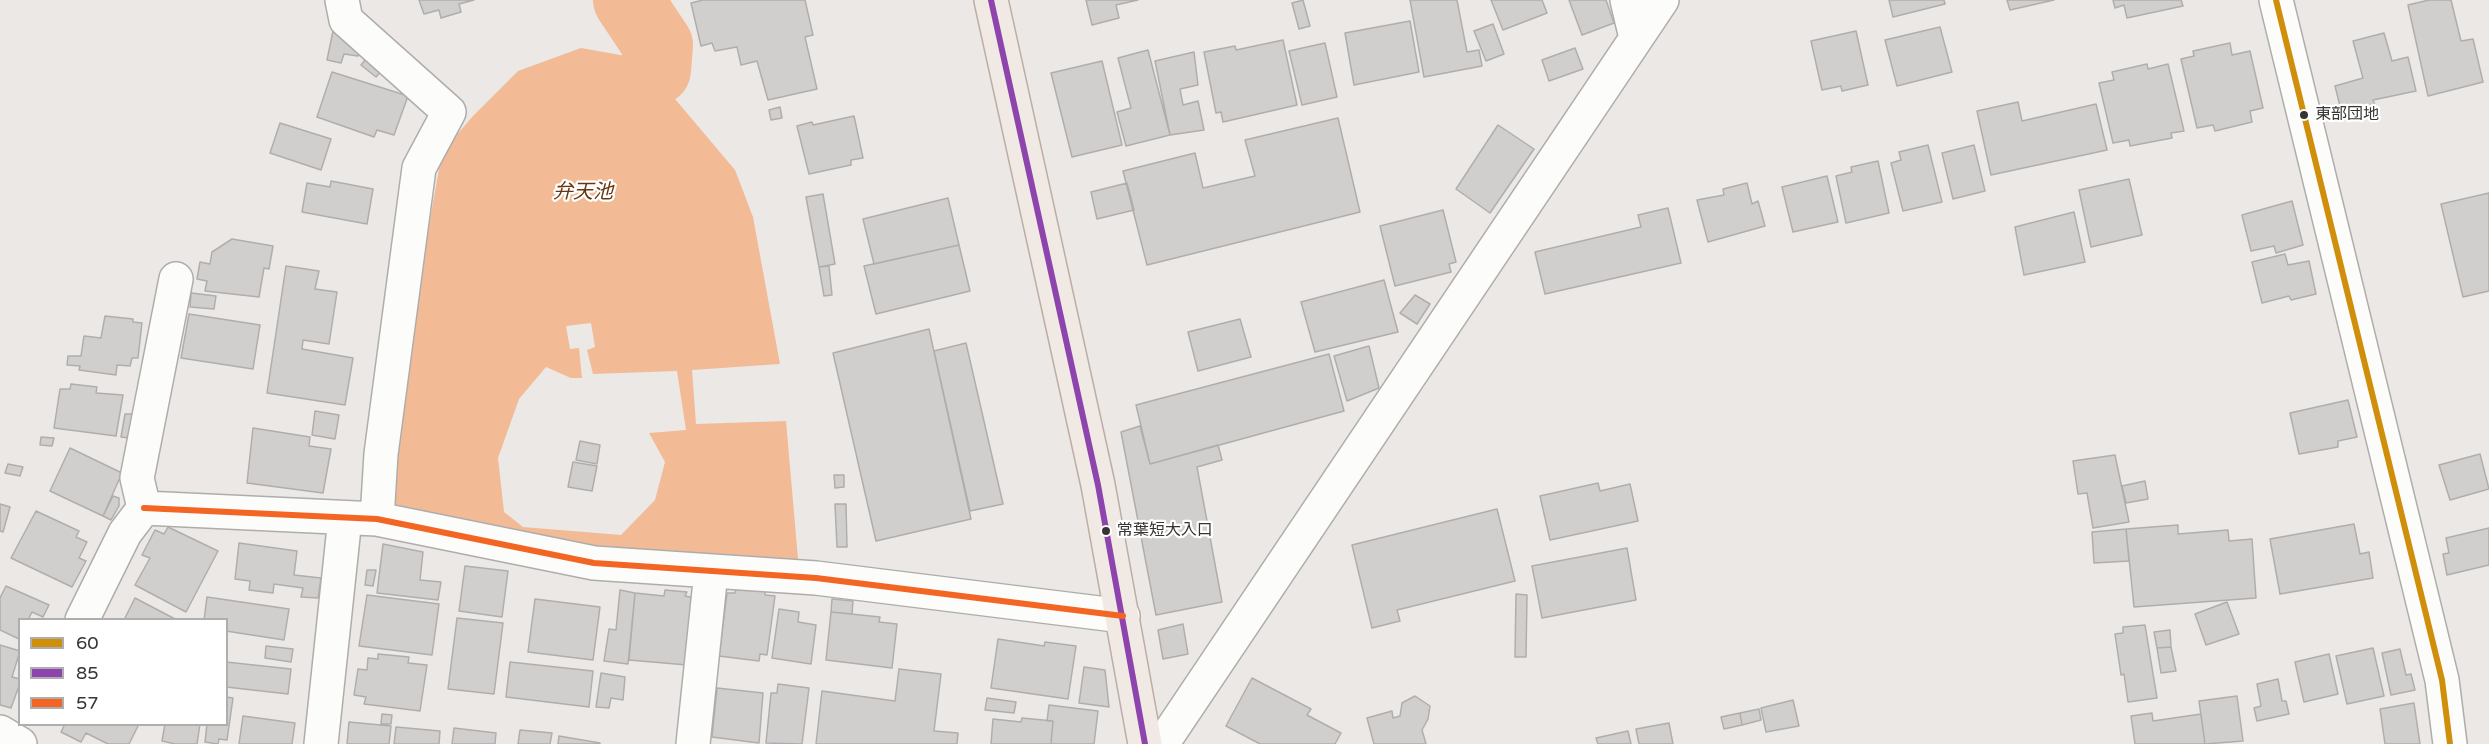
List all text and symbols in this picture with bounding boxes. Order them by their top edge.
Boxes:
place label: 東部団地 [2315,105,2379,125]
marker: 東部団地 [2298,109,2310,121]
water label: 弁天池 [553,181,613,205]
place label: 常葉短大入口 [1117,521,1213,541]
marker: 常葉短大入口 [1100,525,1112,537]
legend [18,618,228,726]
text: 60 [76,632,99,654]
text: 85 [76,662,99,684]
text: 57 [76,692,99,714]

